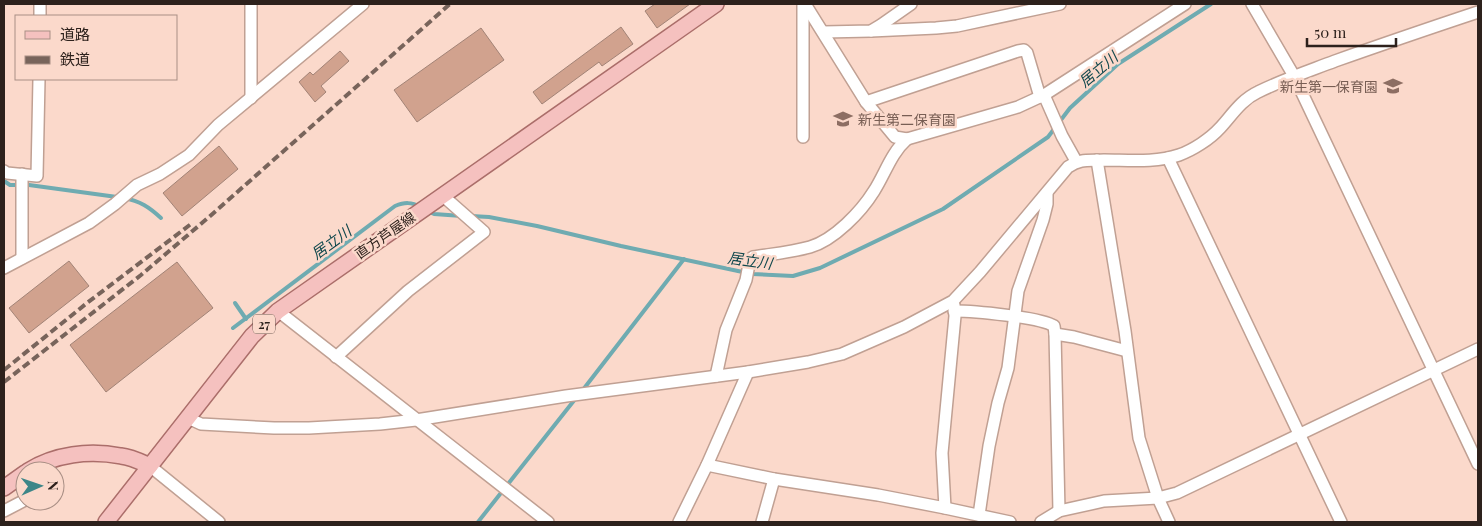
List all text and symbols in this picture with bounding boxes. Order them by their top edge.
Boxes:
legend [15,15,178,80]
scale bar [1307,15,1396,47]
text: 50 m [1314,22,1347,42]
text: 道路 [60,24,90,44]
water label: 居立川 [1074,46,1123,91]
text: 鉄道 [60,49,90,69]
school or university icon: 新生第一保育園 [1382,75,1404,97]
place label: 新生第一保育園 [1280,77,1378,96]
school or university icon: 新生第二保育園 [832,108,854,130]
place label: 新生第二保育園 [858,110,956,129]
street label: 直方芦屋線 [351,207,419,263]
water label: 居立川 [307,220,357,263]
water label: 居立川 [726,247,776,273]
road number: 27 [253,314,275,334]
north arrow [15,461,65,511]
text: N [44,480,63,491]

